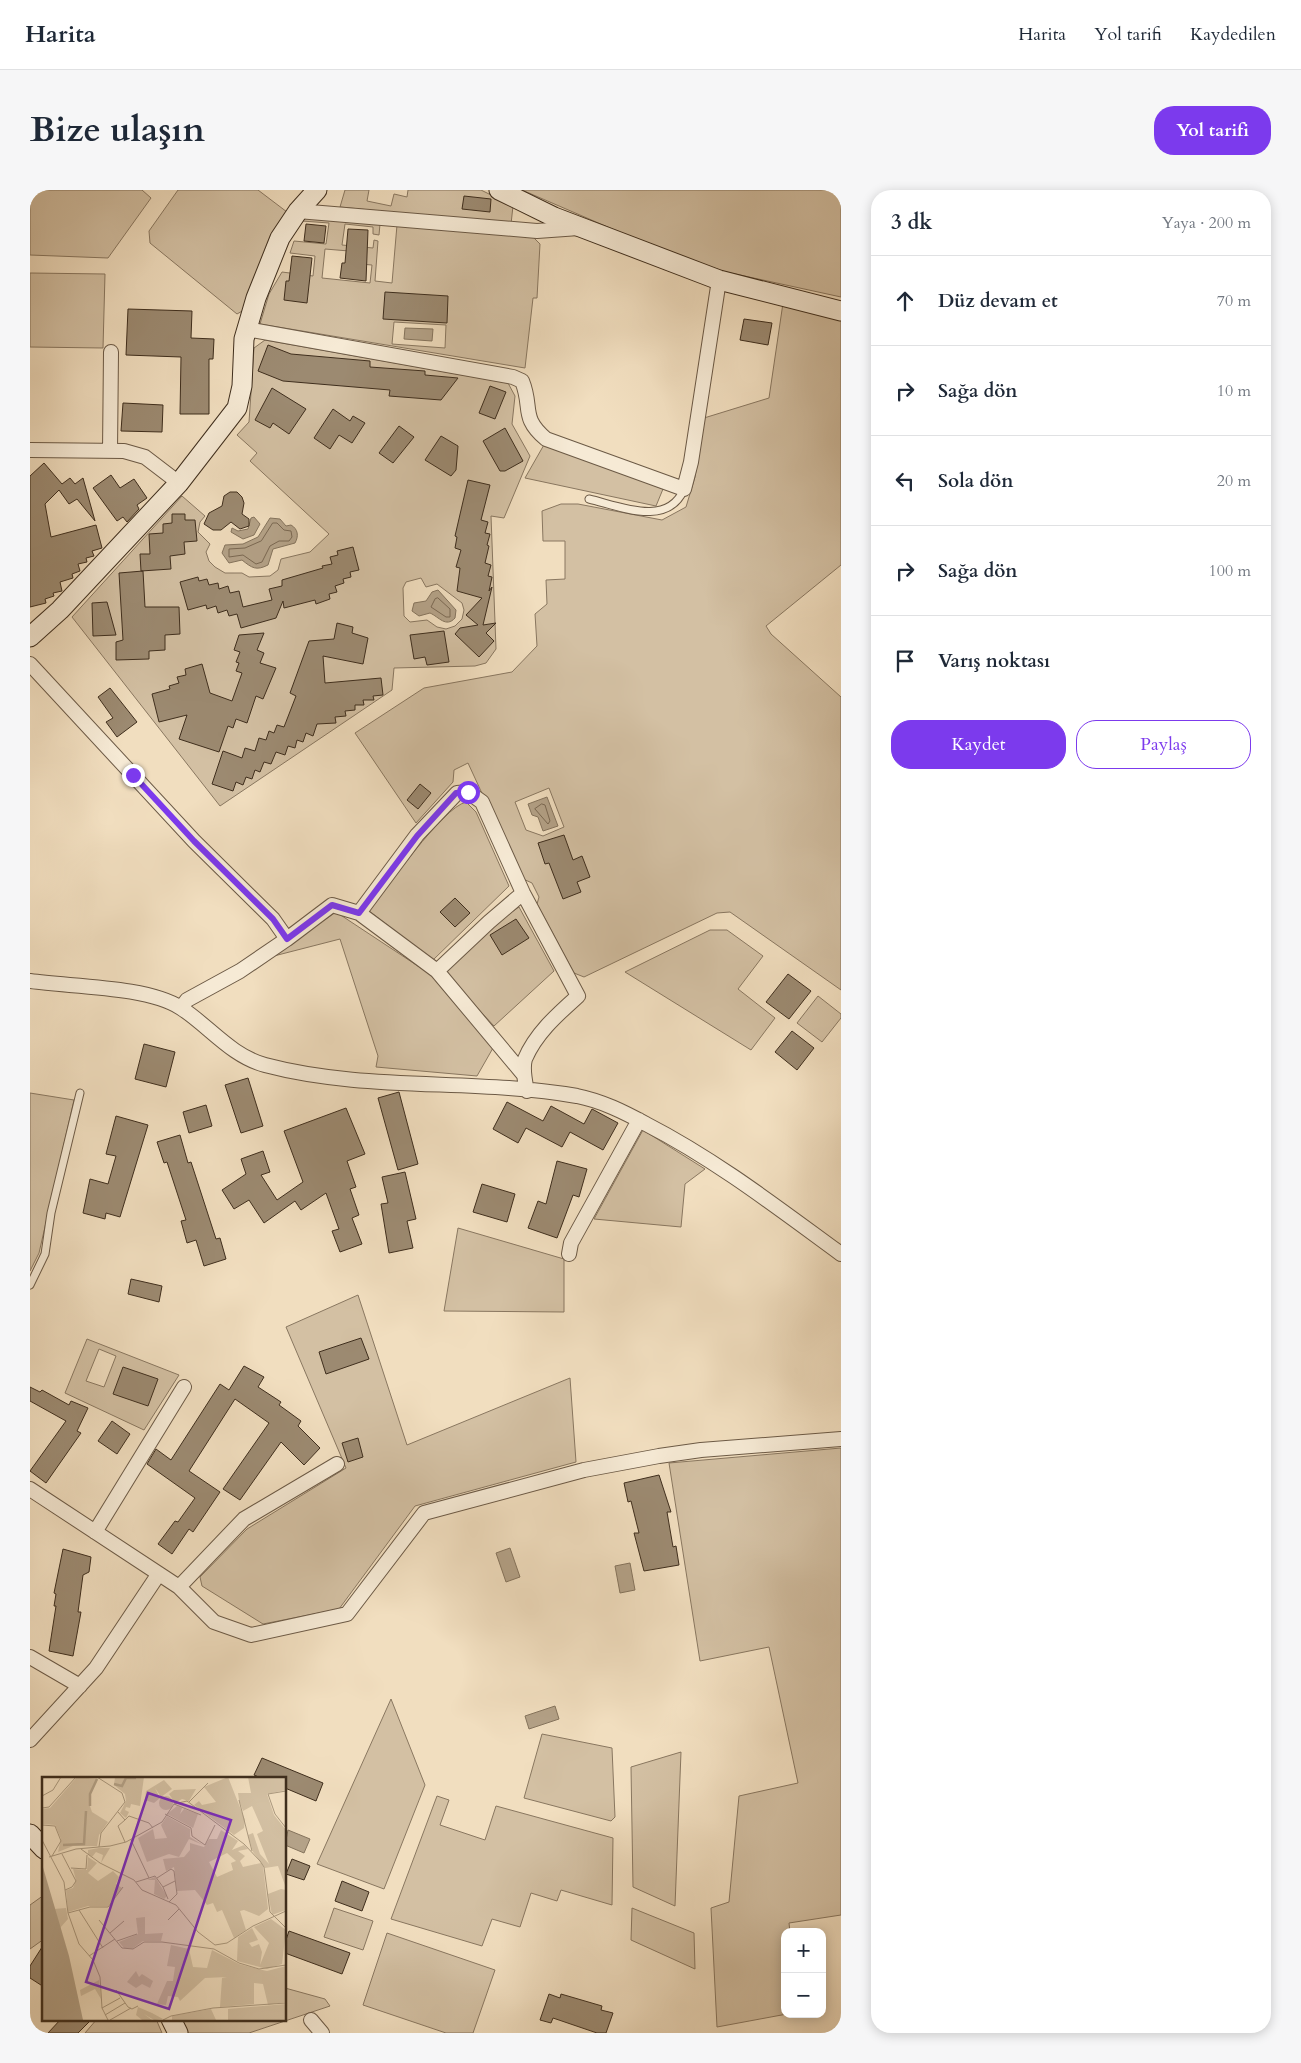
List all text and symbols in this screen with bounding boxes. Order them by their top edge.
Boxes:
text: Harita [25,18,96,51]
text: Harita [1018,22,1066,47]
text: Yol tarifi [1094,22,1162,47]
text: Kaydedilen [1190,22,1276,47]
text: Bize ulaşın [30,106,205,154]
button: Yol tarifi [1154,106,1271,155]
text: 3 dk [891,208,932,237]
text: Yaya · 200 m [1162,212,1251,234]
icon: ahead [891,287,919,315]
text: Düz devam et [938,288,1058,314]
text: 70 m [1217,290,1251,312]
icon: right [891,377,919,405]
text: Sağa dön [938,378,1018,404]
text: 10 m [1217,380,1251,402]
icon: left [891,467,919,495]
text: Sola dön [938,468,1013,494]
text: 20 m [1217,470,1251,492]
icon: right [891,557,919,585]
text: Sağa dön [938,558,1018,584]
text: 100 m [1209,560,1251,582]
icon: arrive [891,647,919,675]
text: Varış noktası [938,648,1050,674]
button: Kaydet [891,720,1066,769]
button: Paylaş [1076,720,1251,769]
route end [122,764,145,787]
route start [457,781,480,804]
inset map [42,1777,286,2020]
map controls [781,1928,826,2018]
button: + [781,1928,826,1973]
button: − [781,1973,826,2018]

